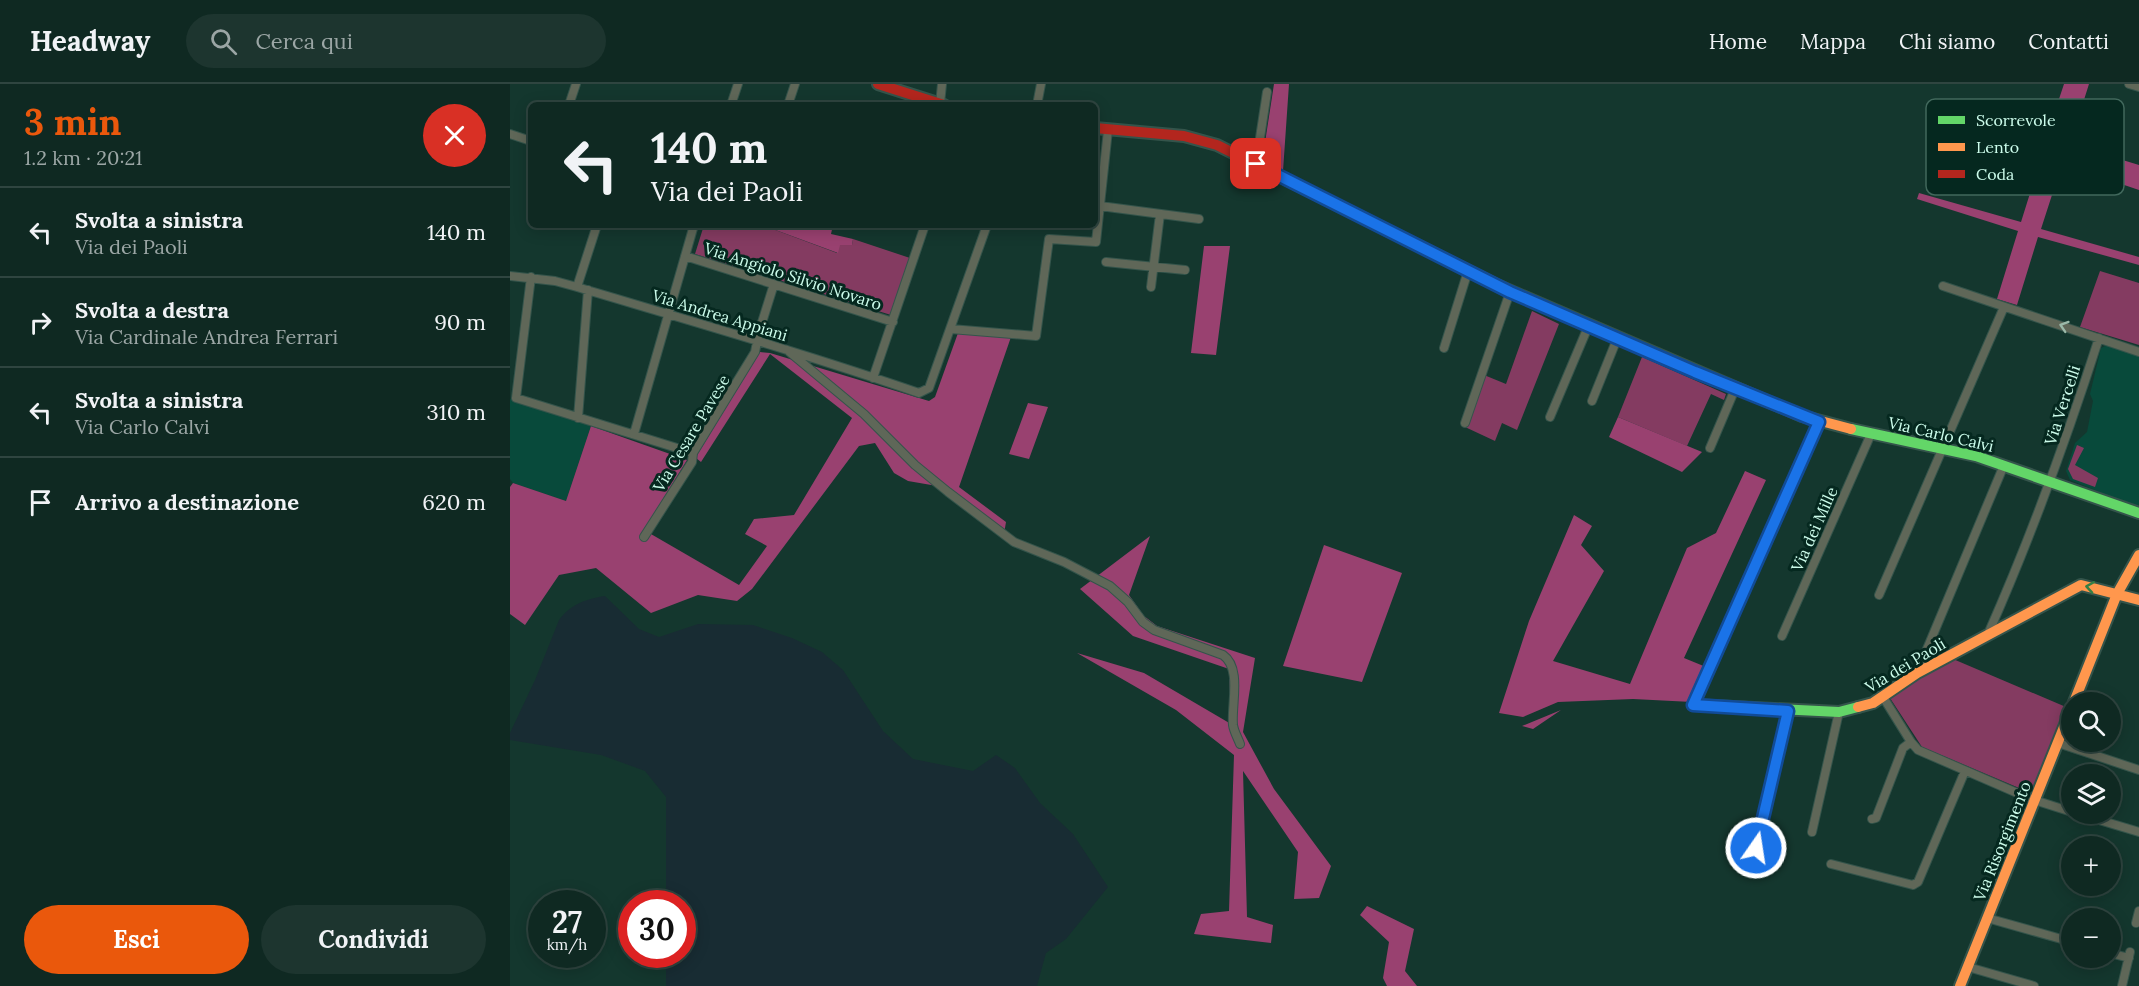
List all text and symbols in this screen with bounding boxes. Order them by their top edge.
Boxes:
search box [186,14,606,68]
text: Headway [30,23,150,59]
icon: search [207,25,240,58]
text: Cerca qui [255,27,353,55]
text: Home [1709,28,1767,55]
text: Mappa [1800,28,1866,55]
text: Chi siamo [1899,28,1995,55]
text: Contatti [2028,28,2109,55]
text: 3 min [24,99,122,145]
legend [1926,99,2124,195]
button: close [423,104,486,167]
text: Scorrevole [1976,110,2056,130]
text: 140 m [651,121,767,175]
icon: left [552,126,630,204]
text: Lento [1976,137,2019,157]
pin [1230,138,1281,189]
text: 1.2 km · 20:21 [24,145,143,170]
icon: arrive [1239,147,1272,180]
text: Coda [1976,164,2014,184]
text: Via dei Paoli [651,174,803,208]
text: Svolta a sinistra [75,206,243,234]
icon: left [24,216,57,249]
text: 140 m [427,218,486,246]
text: Via dei Paoli [75,234,188,259]
street label: Via Angiolo Silvio Novaro [701,238,884,314]
street label: Via Andrea Appiani [649,285,790,345]
text: Svolta a destra [75,296,229,324]
icon: right [24,306,57,339]
text: 90 m [434,308,486,336]
one-way arrow [2059,320,2070,333]
text: Via Cardinale Andrea Ferrari [75,324,338,349]
street label: Via Vercelli [2039,363,2084,448]
street label: Via Cesare Pavese [648,371,734,496]
text: Svolta a sinistra [75,386,243,414]
icon: left [24,396,57,429]
text: 310 m [427,398,486,426]
street label: Via Carlo Calvi [1885,412,1996,456]
text: Via Carlo Calvi [75,414,210,439]
street label: Via dei Mille [1786,483,1842,575]
icon: arrive [24,486,57,519]
text: Arrivo a destinazione [75,488,299,516]
text: 620 m [422,488,486,516]
one-way arrow [2085,581,2095,594]
street label: Via dei Paoli [1860,633,1949,697]
map controls [2061,692,2121,968]
button: search [2061,692,2121,752]
button: layers [2061,764,2121,824]
street label: Via Risorgimento [1969,778,2035,905]
position arrow [1724,816,1788,880]
button: + [2061,836,2121,896]
speed limit sign: 30 [618,890,696,968]
text: 27 [552,903,582,941]
button: Esci [24,905,249,974]
button: Condividi [261,905,486,974]
button: − [2061,908,2121,968]
text: km/h [547,935,587,954]

